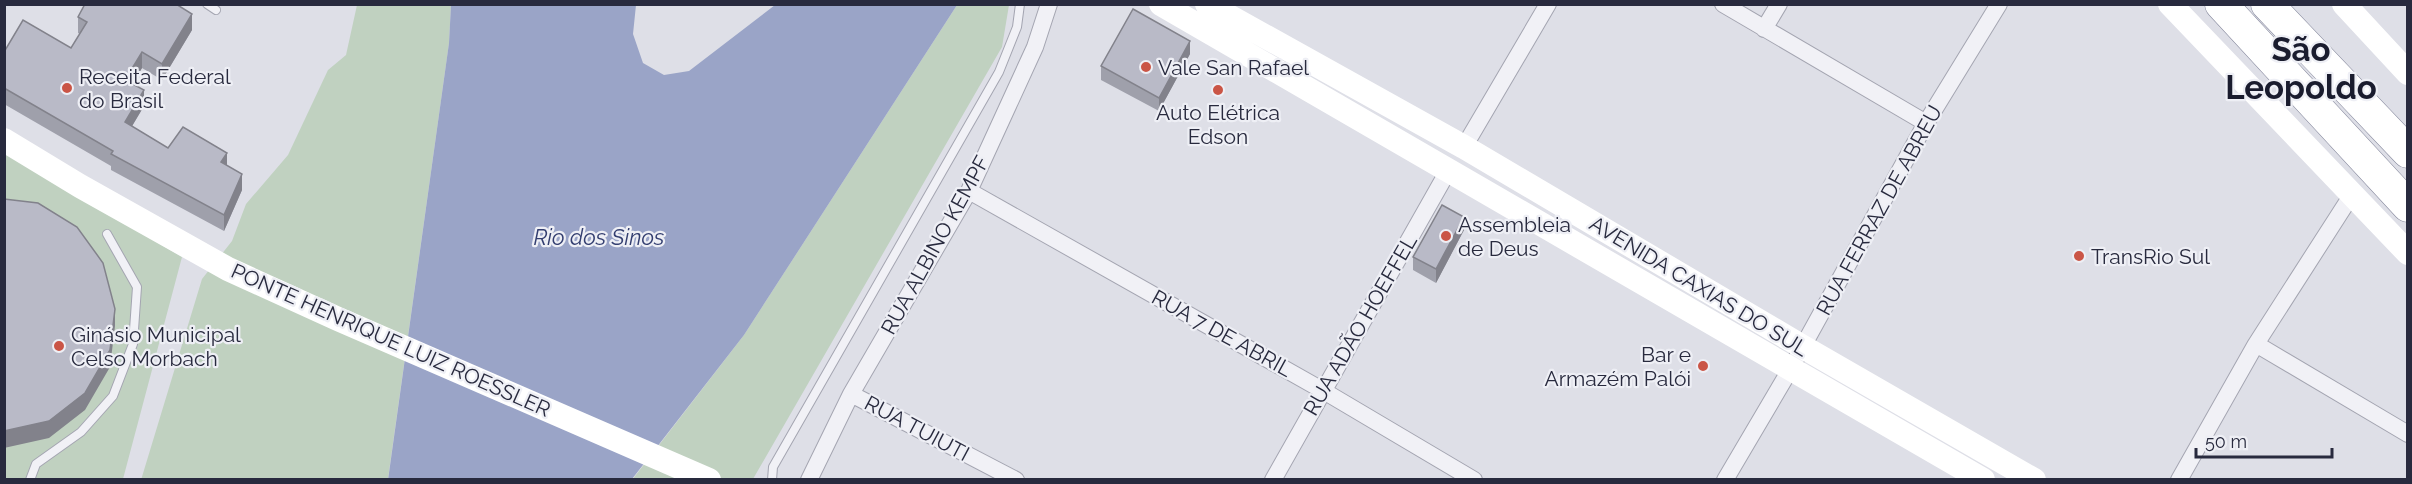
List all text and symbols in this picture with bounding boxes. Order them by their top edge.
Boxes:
district label: São Leopoldo [2225,30,2377,107]
place label: Vale San Rafael [1158,55,1309,80]
marker: Vale San Rafael [1139,60,1153,74]
place label: Receita Federal do Brasil [79,64,231,113]
marker: Receita Federal do Brasil [60,81,74,95]
marker: Auto Elétrica Edson [1211,83,1225,97]
place label: Auto Elétrica Edson [1156,100,1280,149]
street label: RUA FERRAZ DE ABREU [1811,101,1947,319]
street label: RUA ALBINO KEMPF [876,151,994,339]
street label: AVENIDA CAXIAS DO SUL [1585,211,1813,361]
place label: Assembleia de Deus [1458,212,1571,261]
water label: Rio dos Sinos [534,224,664,250]
marker: Assembleia de Deus [1439,229,1453,243]
street label: RUA ADÃO HOEFFEL [1298,230,1422,420]
place label: TransRio Sul [2091,244,2210,269]
marker: TransRio Sul [2072,249,2086,263]
street label: PONTE HENRIQUE LUIZ ROESSLER [228,258,554,422]
street label: RUA 7 DE ABRIL [1148,284,1296,382]
place label: Ginásio Municipal Celso Morbach [71,322,241,371]
marker: Ginásio Municipal Celso Morbach [52,339,66,353]
place label: Bar e Armazém Palói [1544,342,1691,391]
marker: Bar e Armazém Palói [1696,359,1710,373]
street label: RUA TUIUTI [860,390,974,466]
scale bar [2196,421,2332,459]
text: 50 m [2205,431,2247,452]

